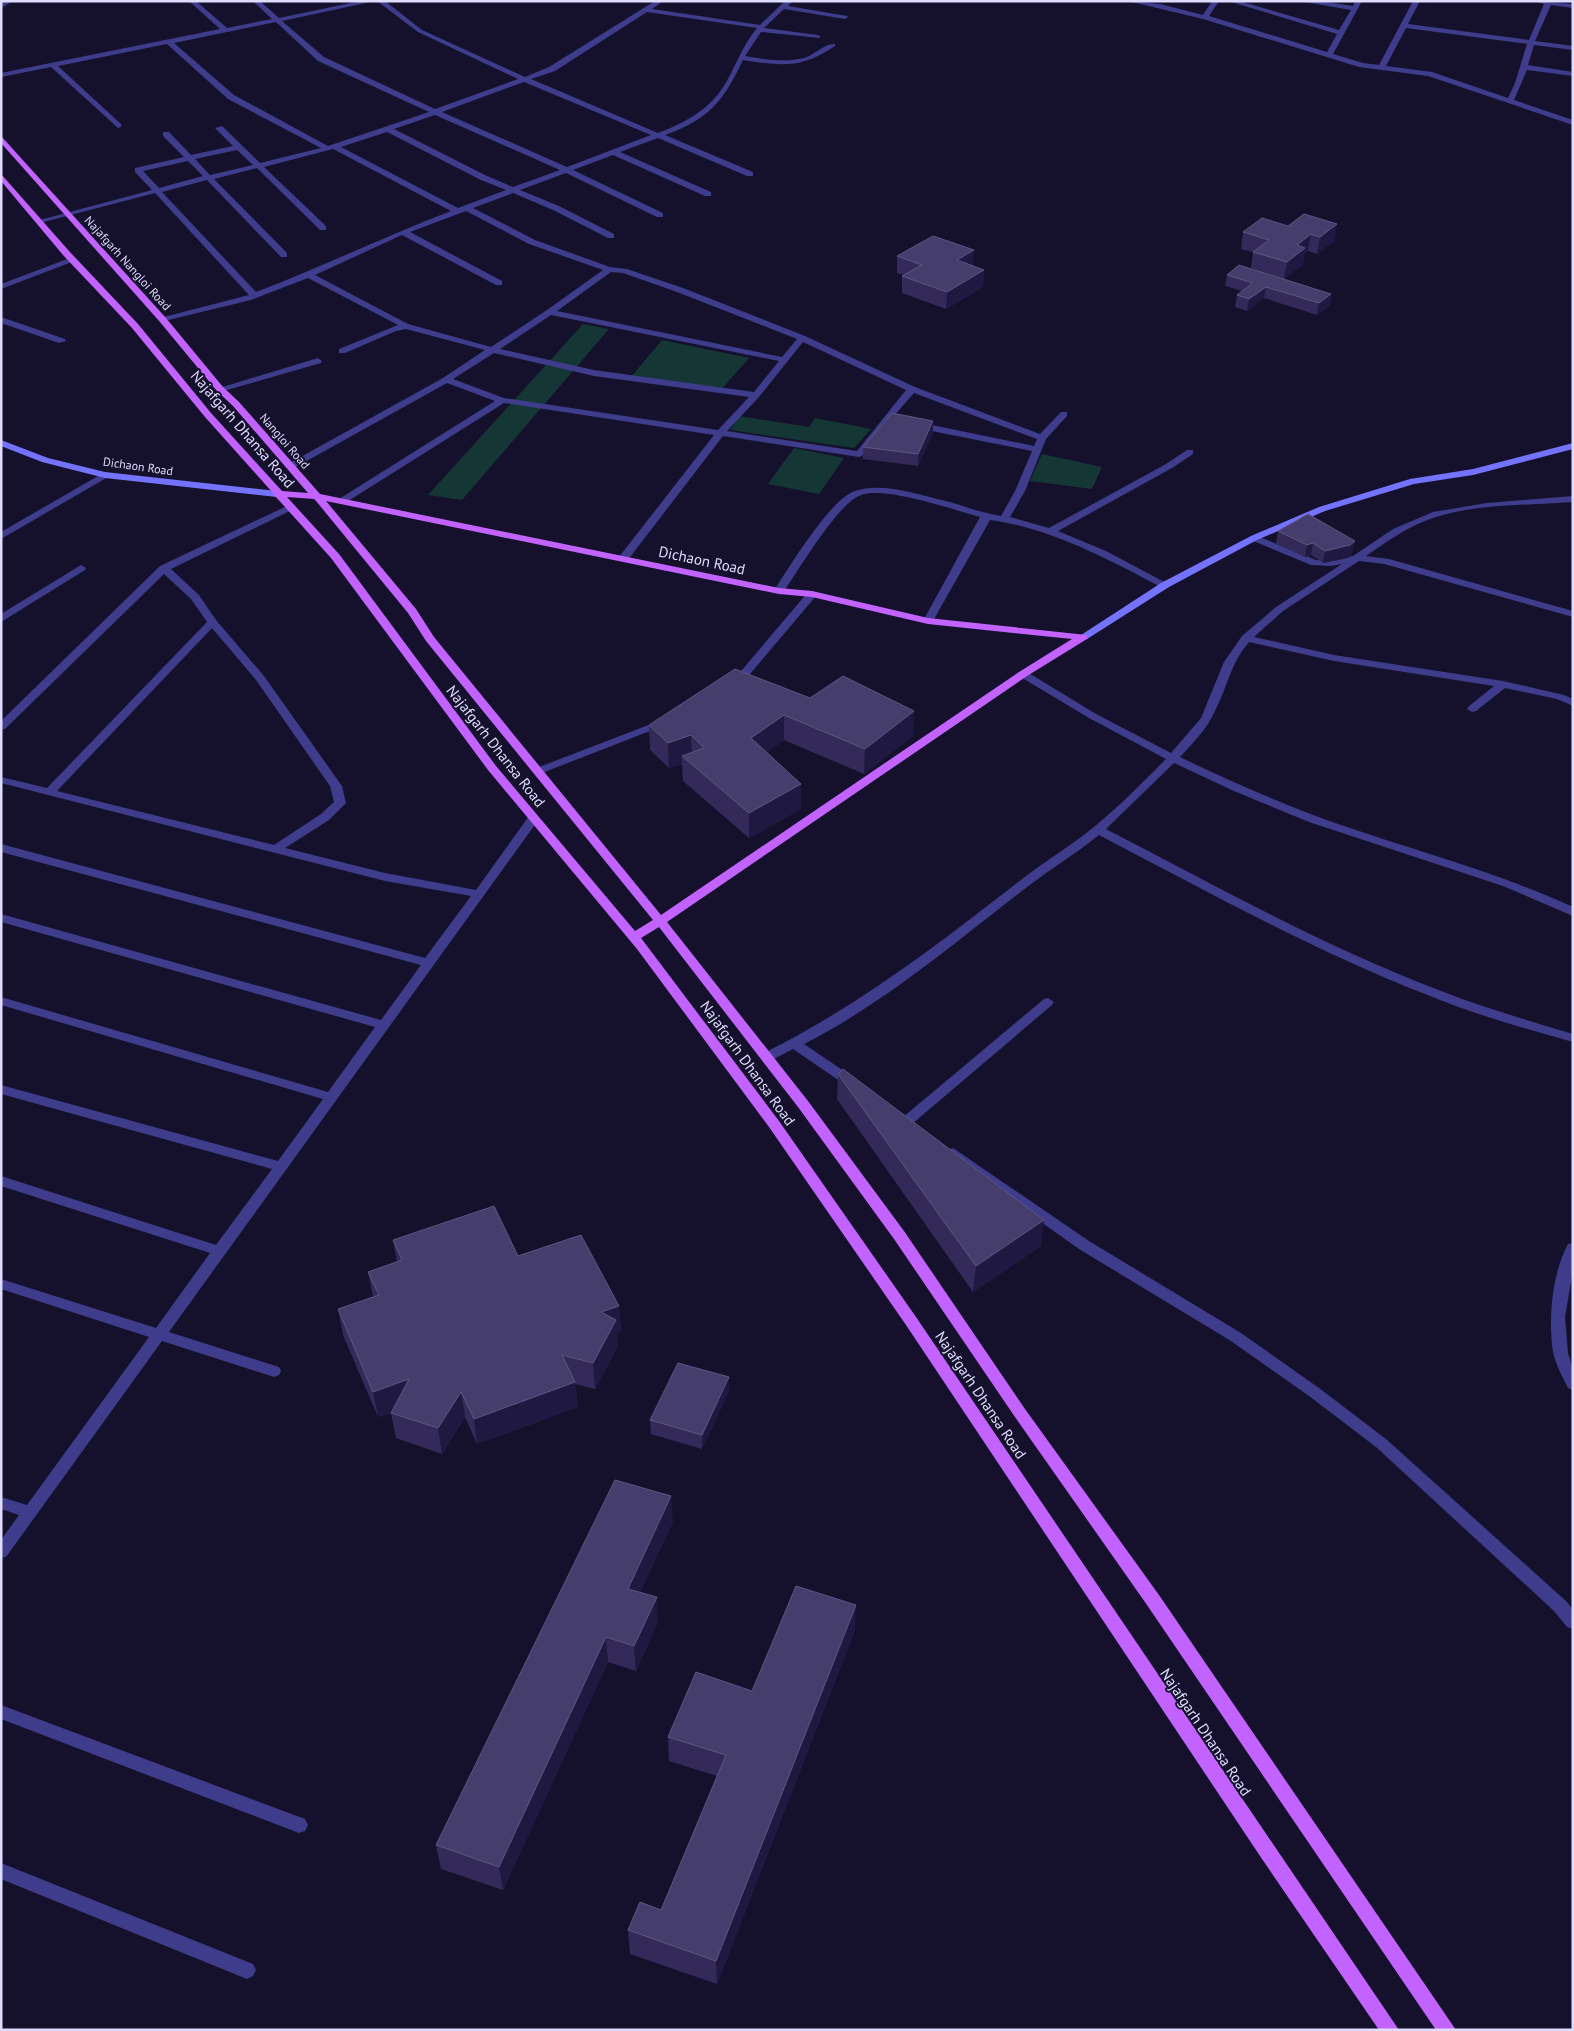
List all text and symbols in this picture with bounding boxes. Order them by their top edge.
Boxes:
street label: Najafgarh Nangloi Road [82,213,174,313]
street label: Najafgarh Dhansa Road [187,366,299,492]
street label: Nangloi Road [257,410,313,472]
street label: Dichaon Road [102,454,174,478]
street label: Dichaon Road [657,542,747,578]
street label: Najafgarh Dhansa Road [442,681,550,811]
street label: Najafgarh Dhansa Road [696,997,800,1129]
street label: Najafgarh Dhansa Road [931,1328,1031,1462]
street label: Najafgarh Dhansa Road [1156,1665,1256,1799]

